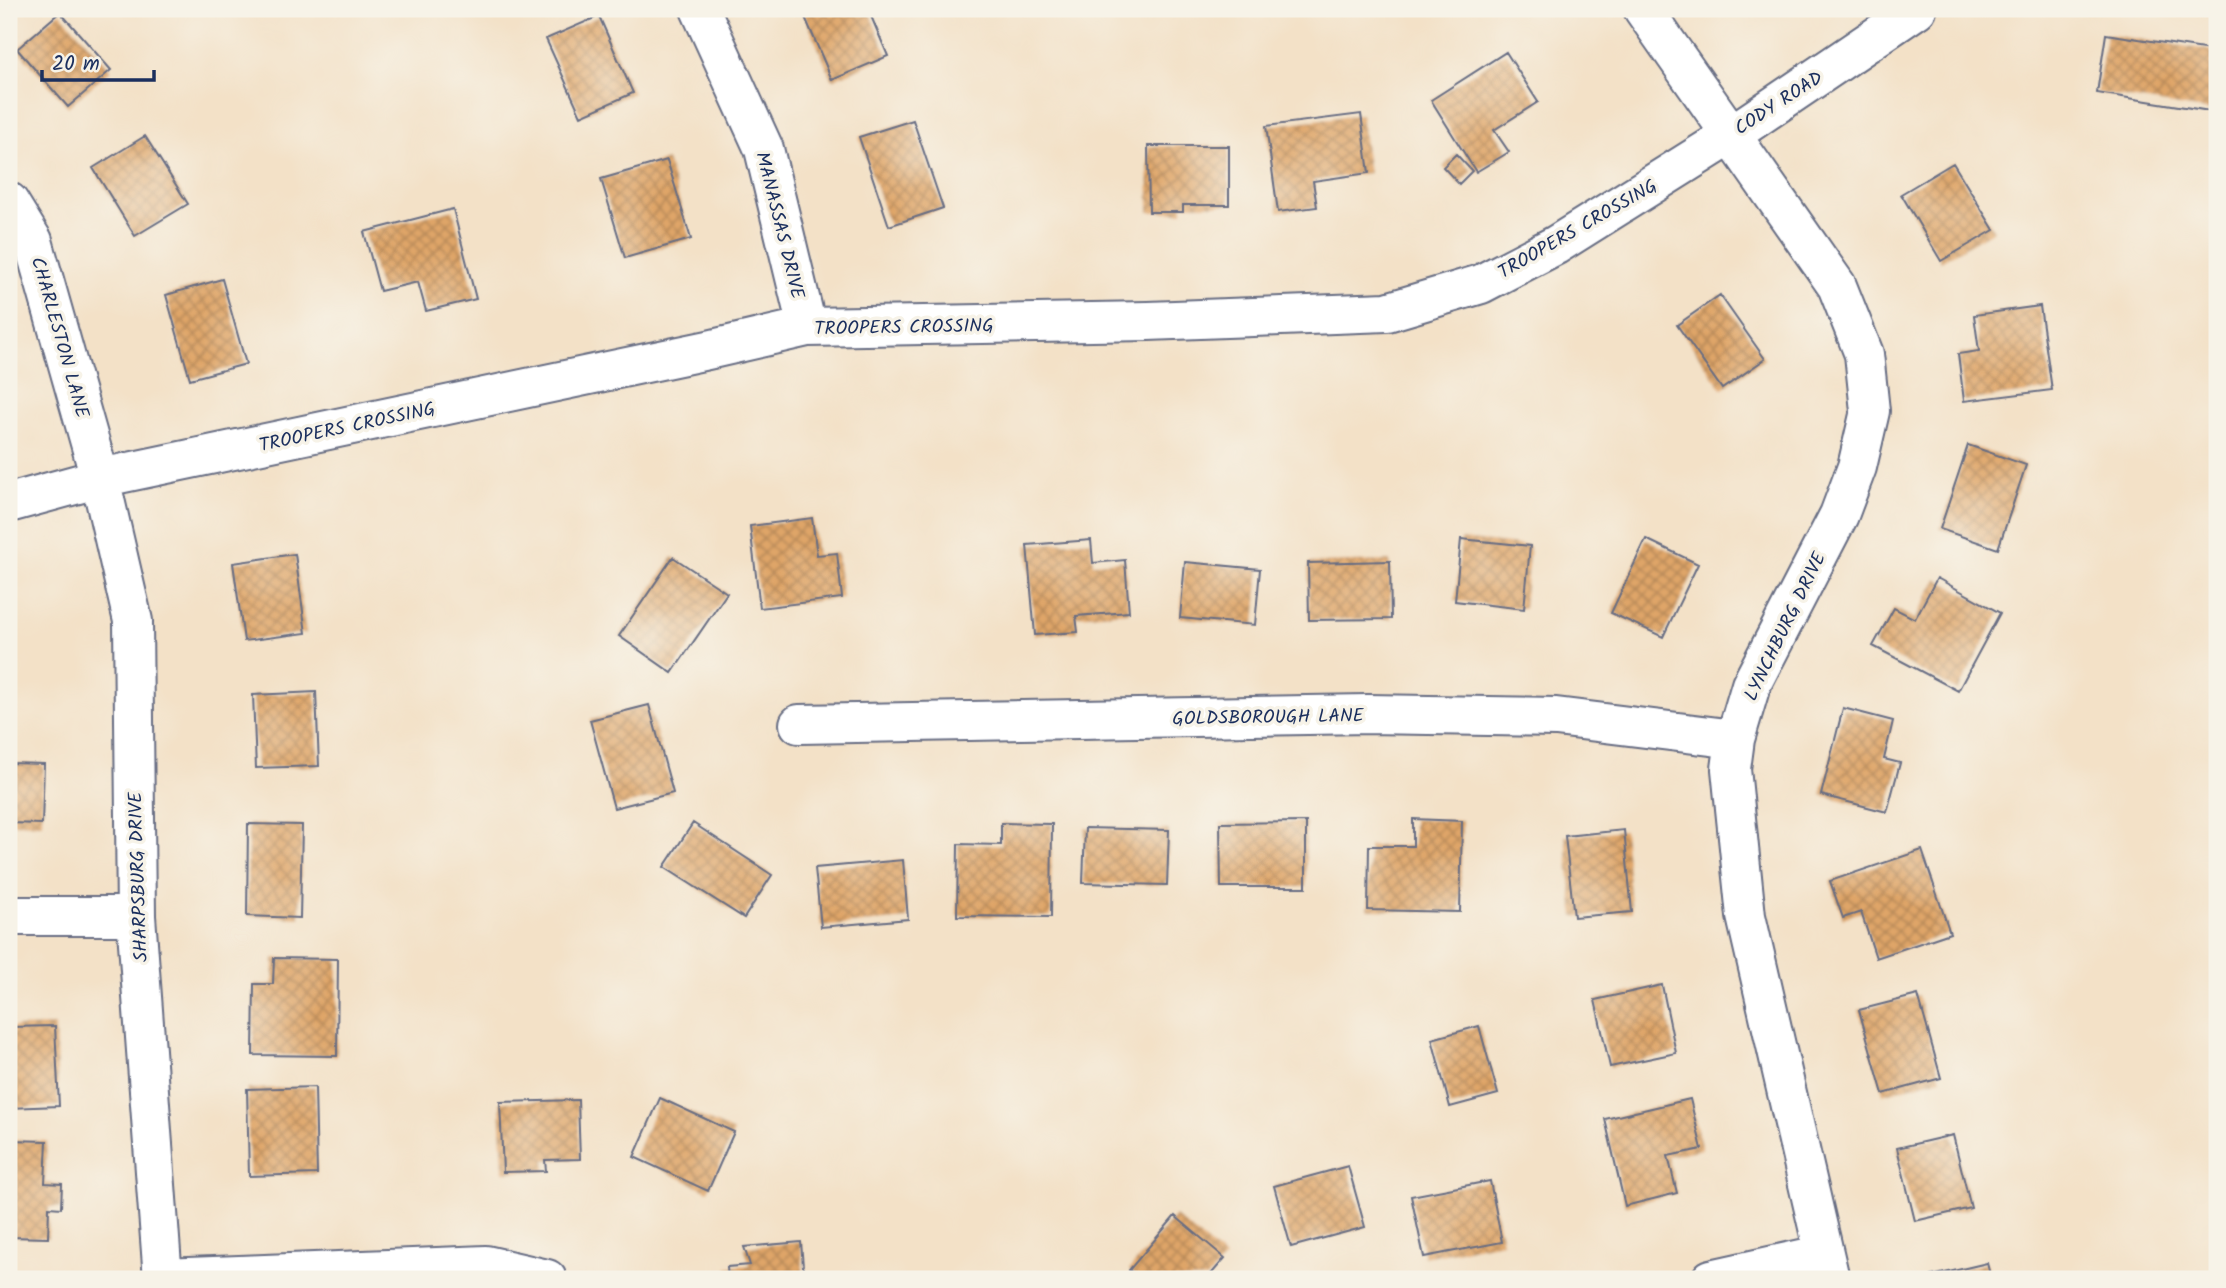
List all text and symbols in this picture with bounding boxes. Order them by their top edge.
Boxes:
scale bar [42,38,154,82]
text: 20 m [52,48,100,81]
street label: CODY ROAD [1729,64,1829,144]
street label: MANASSAS DRIVE [746,149,812,303]
street label: TROOPERS CROSSING [1493,172,1663,288]
street label: CHARLESTON LANE [22,253,97,423]
street label: TROOPERS CROSSING [814,311,994,345]
street label: TROOPERS CROSSING [257,395,438,461]
street label: LYNCHBURG DRIVE [1737,546,1835,706]
street label: GOLDSBOROUGH LANE [1172,701,1365,735]
street label: SHARPSBURG DRIVE [121,791,157,962]

